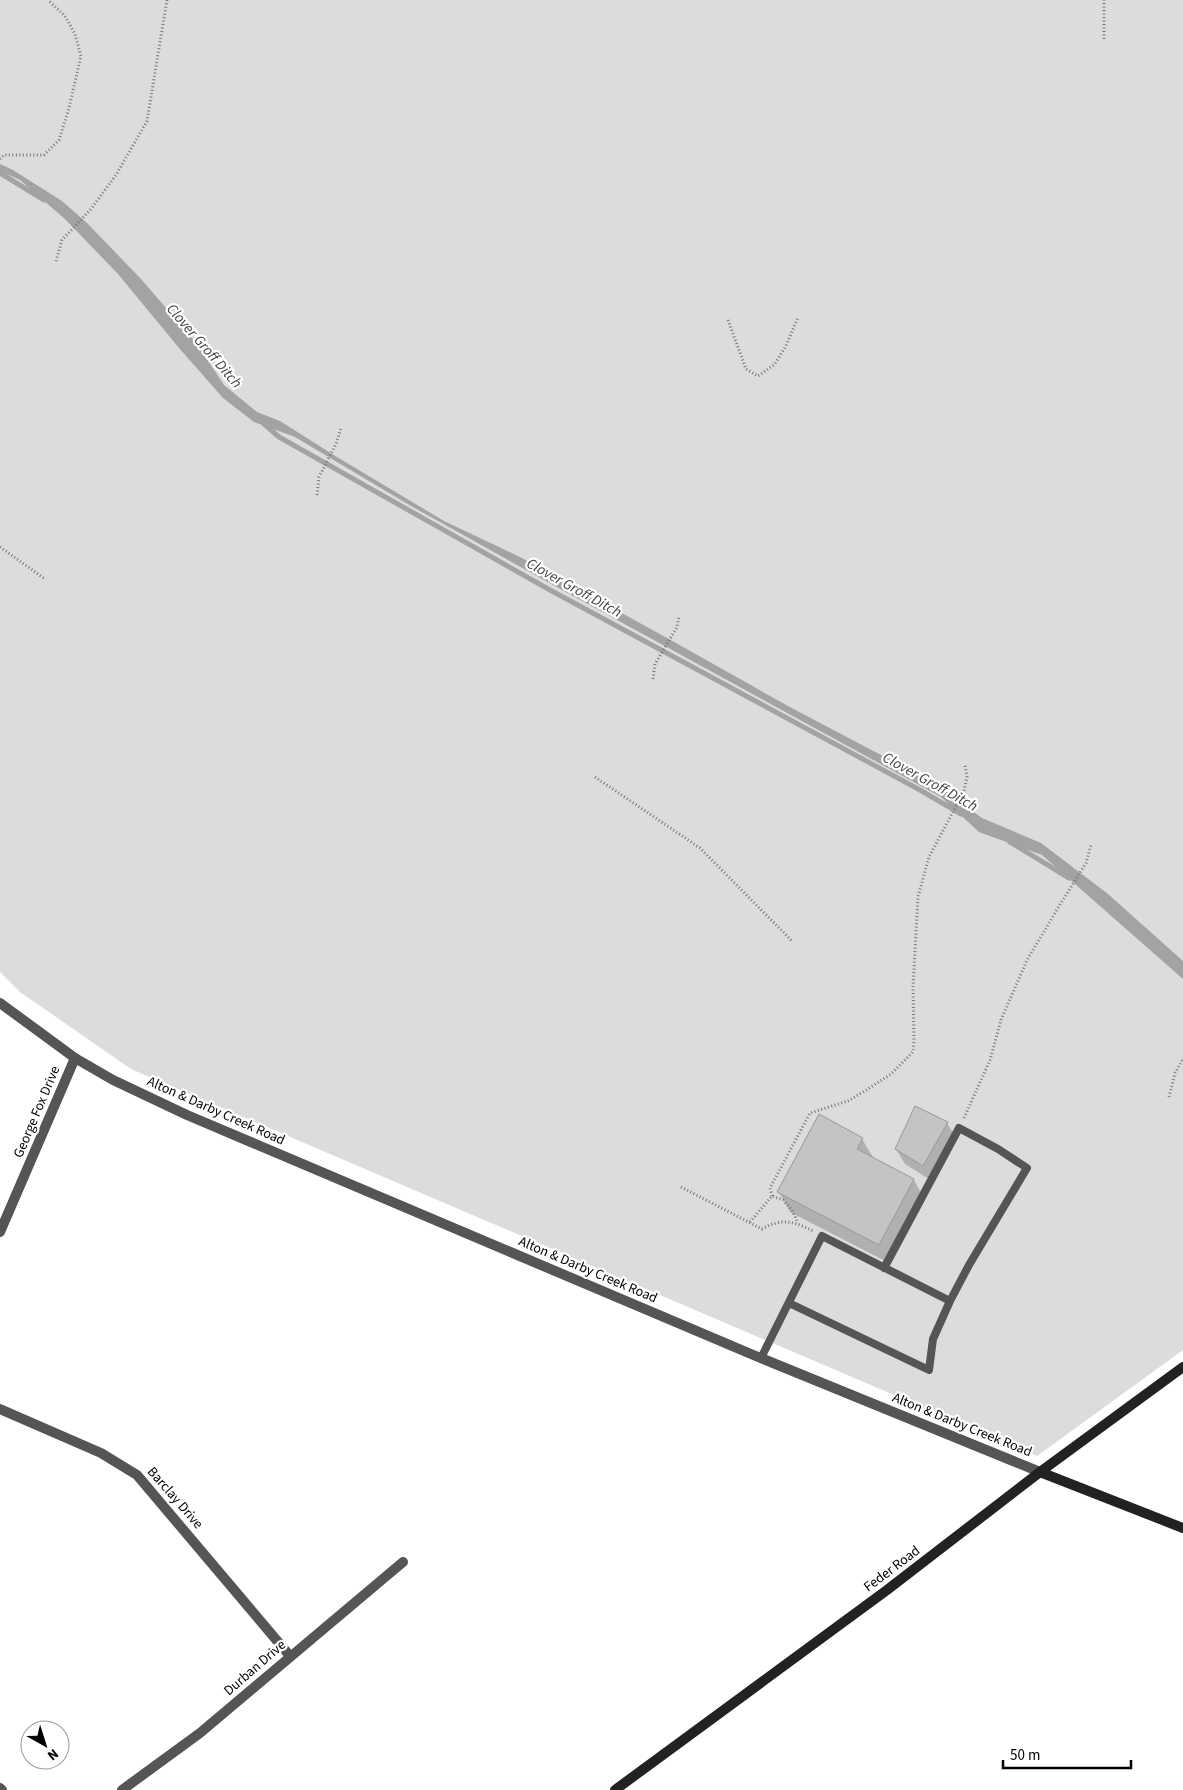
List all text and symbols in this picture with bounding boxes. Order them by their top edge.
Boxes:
water label: Clover Groff Ditch [161,299,247,393]
water label: Clover Groff Ditch [523,553,625,623]
water label: Clover Groff Ditch [879,747,981,817]
street label: George Fox Drive [9,1063,65,1161]
street label: Alton & Darby Creek Road [144,1072,288,1150]
street label: Alton & Darby Creek Road [516,1232,660,1308]
street label: Alton & Darby Creek Road [889,1388,1035,1462]
street label: Barclay Drive [142,1462,208,1534]
street label: Feder Road [860,1541,924,1597]
street label: Durban Drive [220,1635,290,1701]
north arrow [20,1720,70,1770]
scale bar [1003,1738,1130,1770]
text: N [43,1744,62,1765]
text: 50 m [1010,1745,1040,1766]

